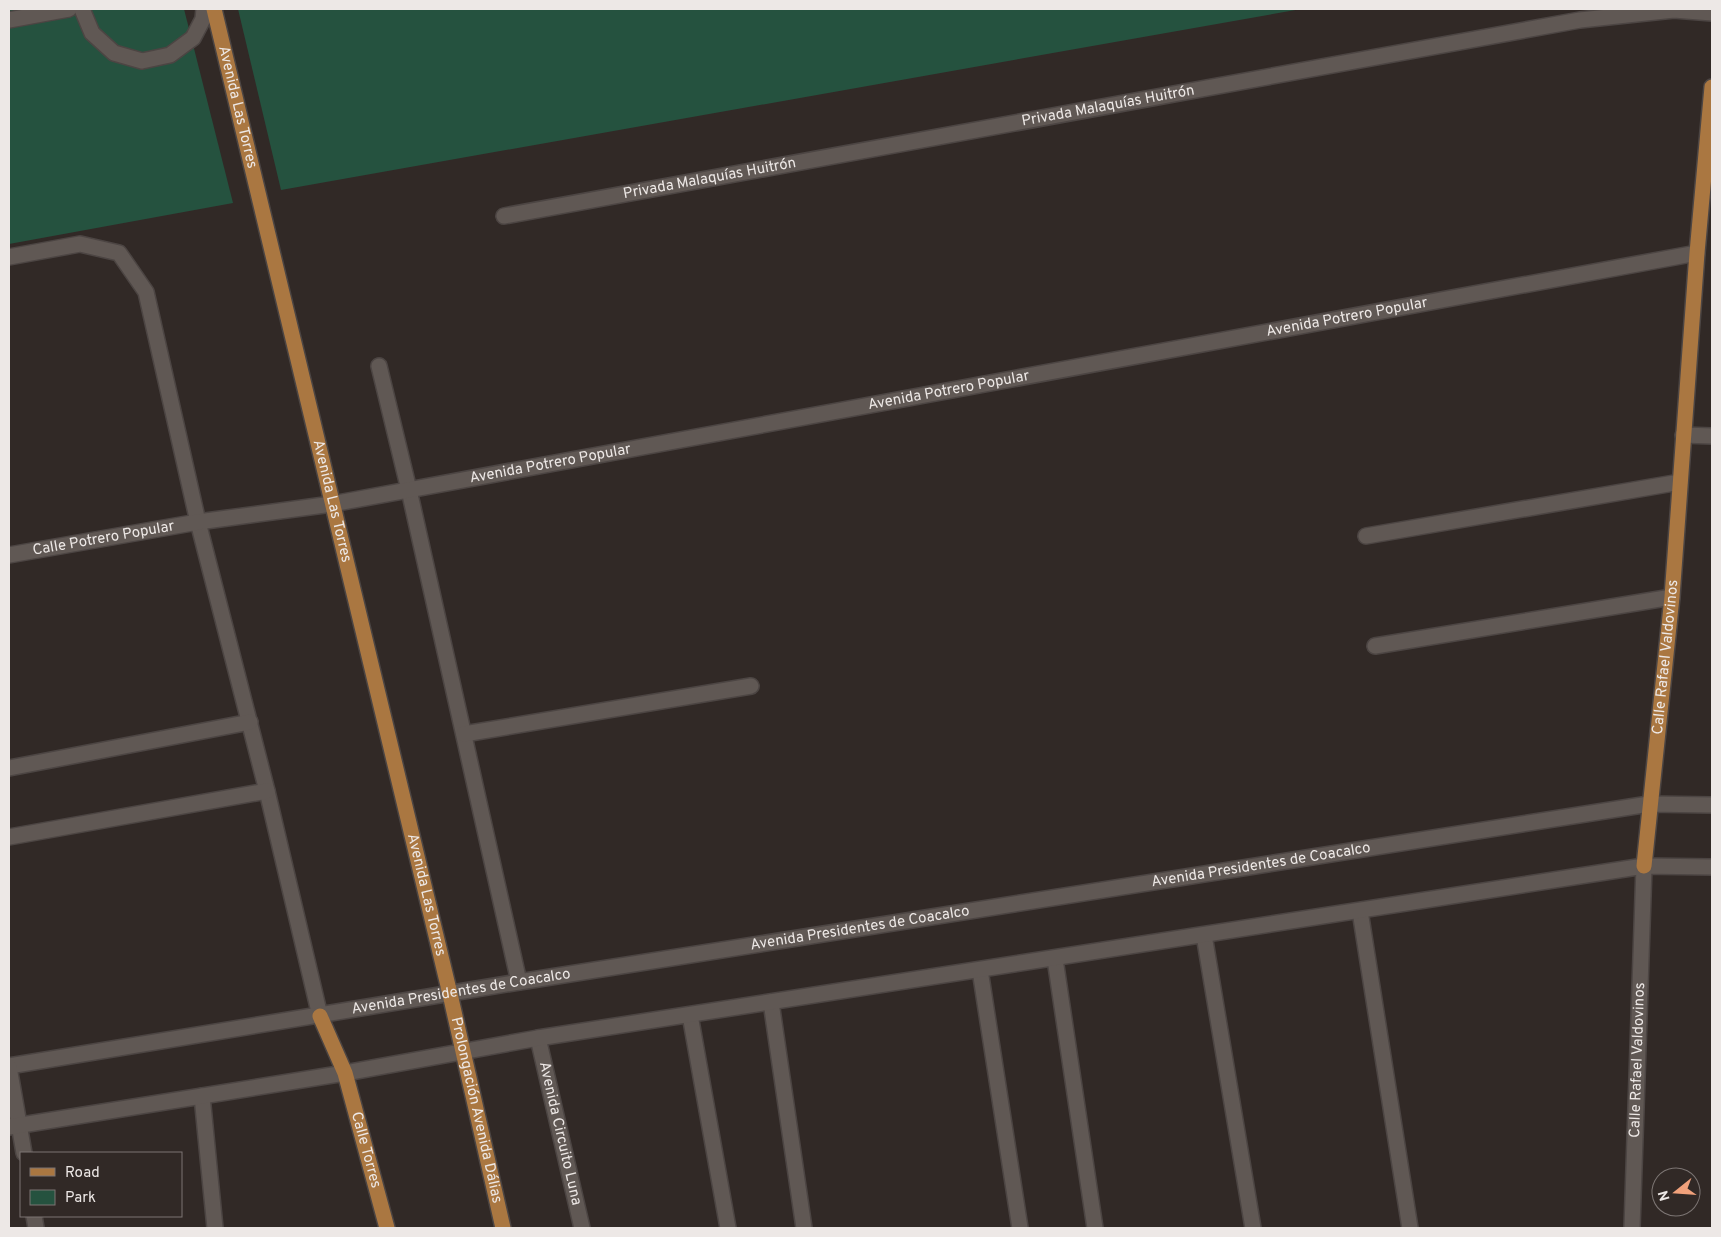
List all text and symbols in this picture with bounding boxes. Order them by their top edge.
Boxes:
street label: Avenida Las Torres [214,44,261,170]
street label: Privada Malaquías Huitrón [1020,81,1196,131]
street label: Privada Malaquías Huitrón [622,153,798,204]
street label: Avenida Potrero Popular [1265,293,1429,342]
street label: Avenida Potrero Popular [866,366,1031,415]
street label: Avenida Las Torres [308,438,356,564]
street label: Avenida Potrero Popular [468,440,633,488]
street label: Calle Potrero Popular [31,517,176,560]
street label: Calle Rafael Valdovinos [1648,579,1683,735]
street label: Avenida Las Torres [402,832,450,958]
street label: Avenida Presidentes de Coacalco [1150,838,1372,892]
street label: Avenida Presidentes de Coacalco [749,902,971,955]
street label: Avenida Presidentes de Coacalco [350,965,572,1019]
street label: Calle Rafael Valdovinos [1625,982,1650,1138]
street label: Prolongación Avenida Dálias [446,1015,507,1205]
street label: Avenida Circuito Luna [534,1060,586,1207]
street label: Calle Torres [346,1110,385,1190]
legend [20,1152,182,1217]
text: Road [65,1164,100,1183]
north arrow [1651,1167,1701,1217]
text: N [1655,1188,1675,1203]
text: Park [65,1189,96,1208]

